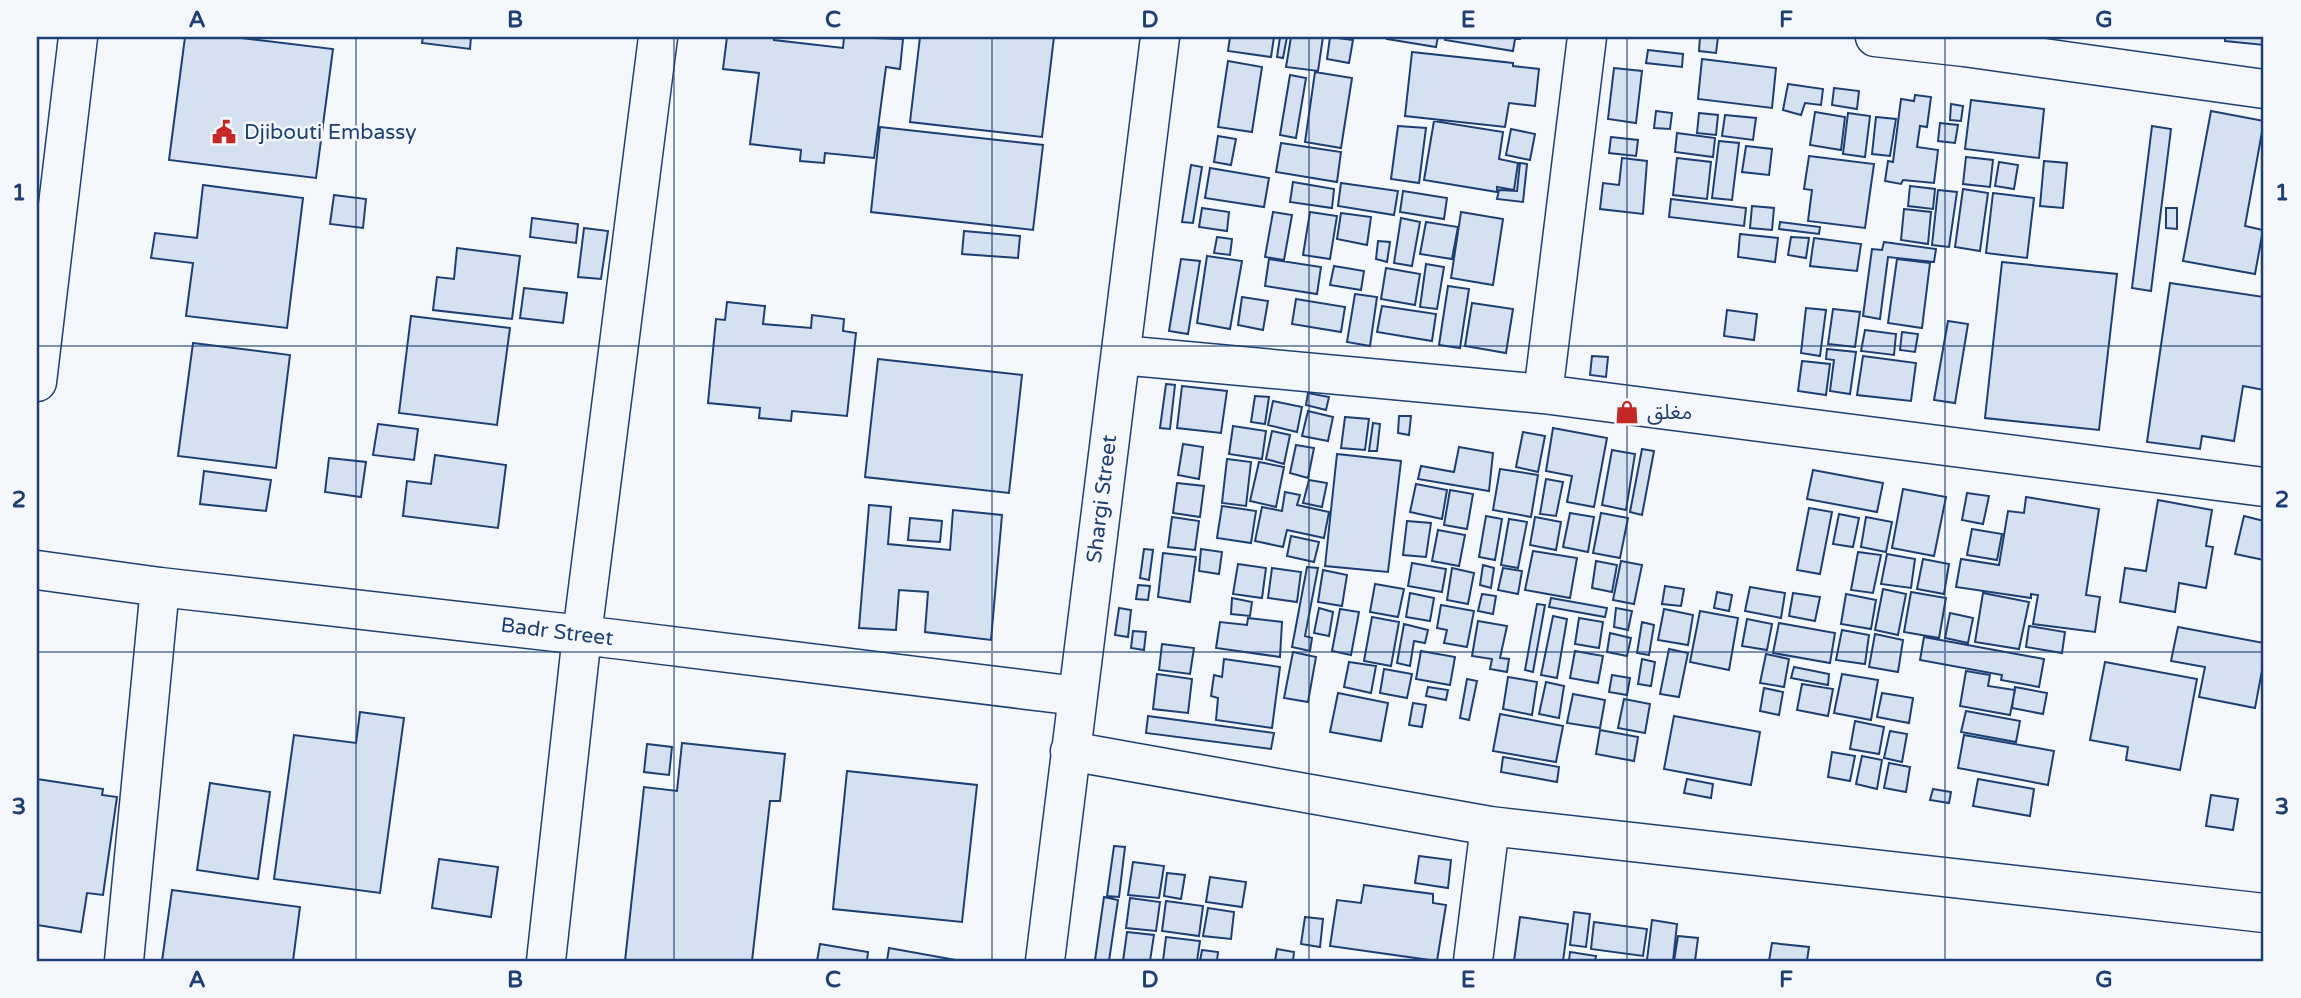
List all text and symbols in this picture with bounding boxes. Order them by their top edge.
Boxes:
text: A [188,6,206,34]
text: B [507,6,523,34]
text: C [825,6,841,34]
text: D [1141,6,1159,34]
text: E [1461,6,1475,34]
text: F [1779,6,1793,34]
text: G [2095,6,2113,34]
public building icon: Djibouti Embassy [210,118,238,146]
place label: Djibouti Embassy [244,120,417,145]
text: 1 [12,179,26,207]
text: 1 [2275,179,2289,207]
shop icon: مغلق [1613,398,1641,426]
place label: مغلق [1647,400,1692,425]
street label: Shargi Street [1082,433,1122,565]
text: 2 [12,486,26,514]
text: 2 [2275,486,2289,514]
street label: Badr Street [499,613,615,651]
text: 3 [12,793,26,821]
text: 3 [2275,793,2289,821]
text: A [188,966,206,994]
text: B [507,966,523,994]
text: C [825,966,841,994]
text: D [1141,966,1159,994]
text: E [1461,966,1475,994]
text: F [1779,966,1793,994]
text: G [2095,966,2113,994]

